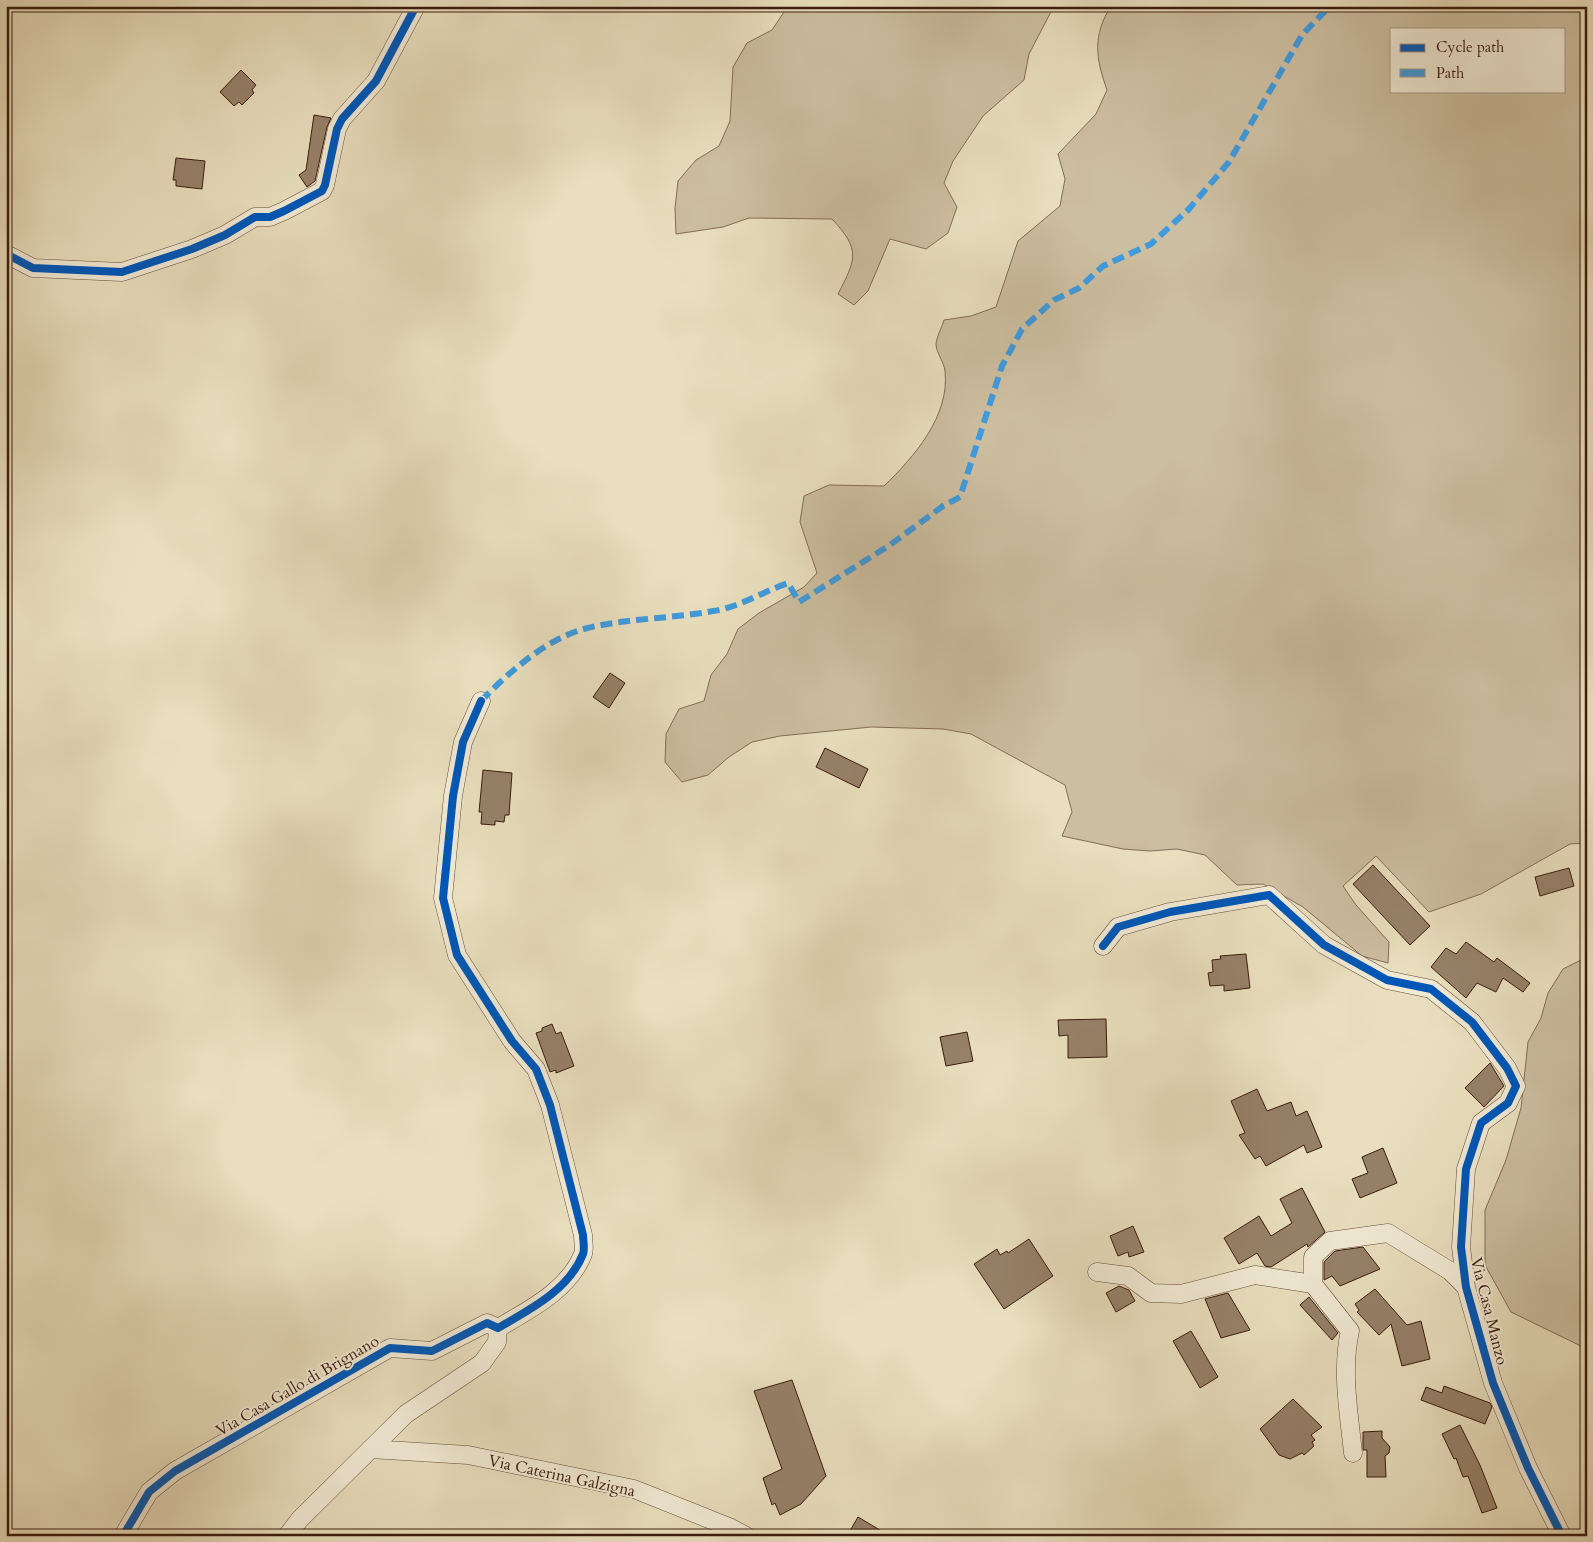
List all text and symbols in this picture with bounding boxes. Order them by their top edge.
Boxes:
legend [1390,28,1566,92]
text: Cycle path [1436,37,1505,57]
text: Path [1436,63,1465,83]
street label: Via Casa Manzo [1465,1255,1513,1368]
street label: Via Casa Gallo di Brignano [212,1330,383,1442]
street label: Via Caterina Galzigna [486,1450,637,1502]

